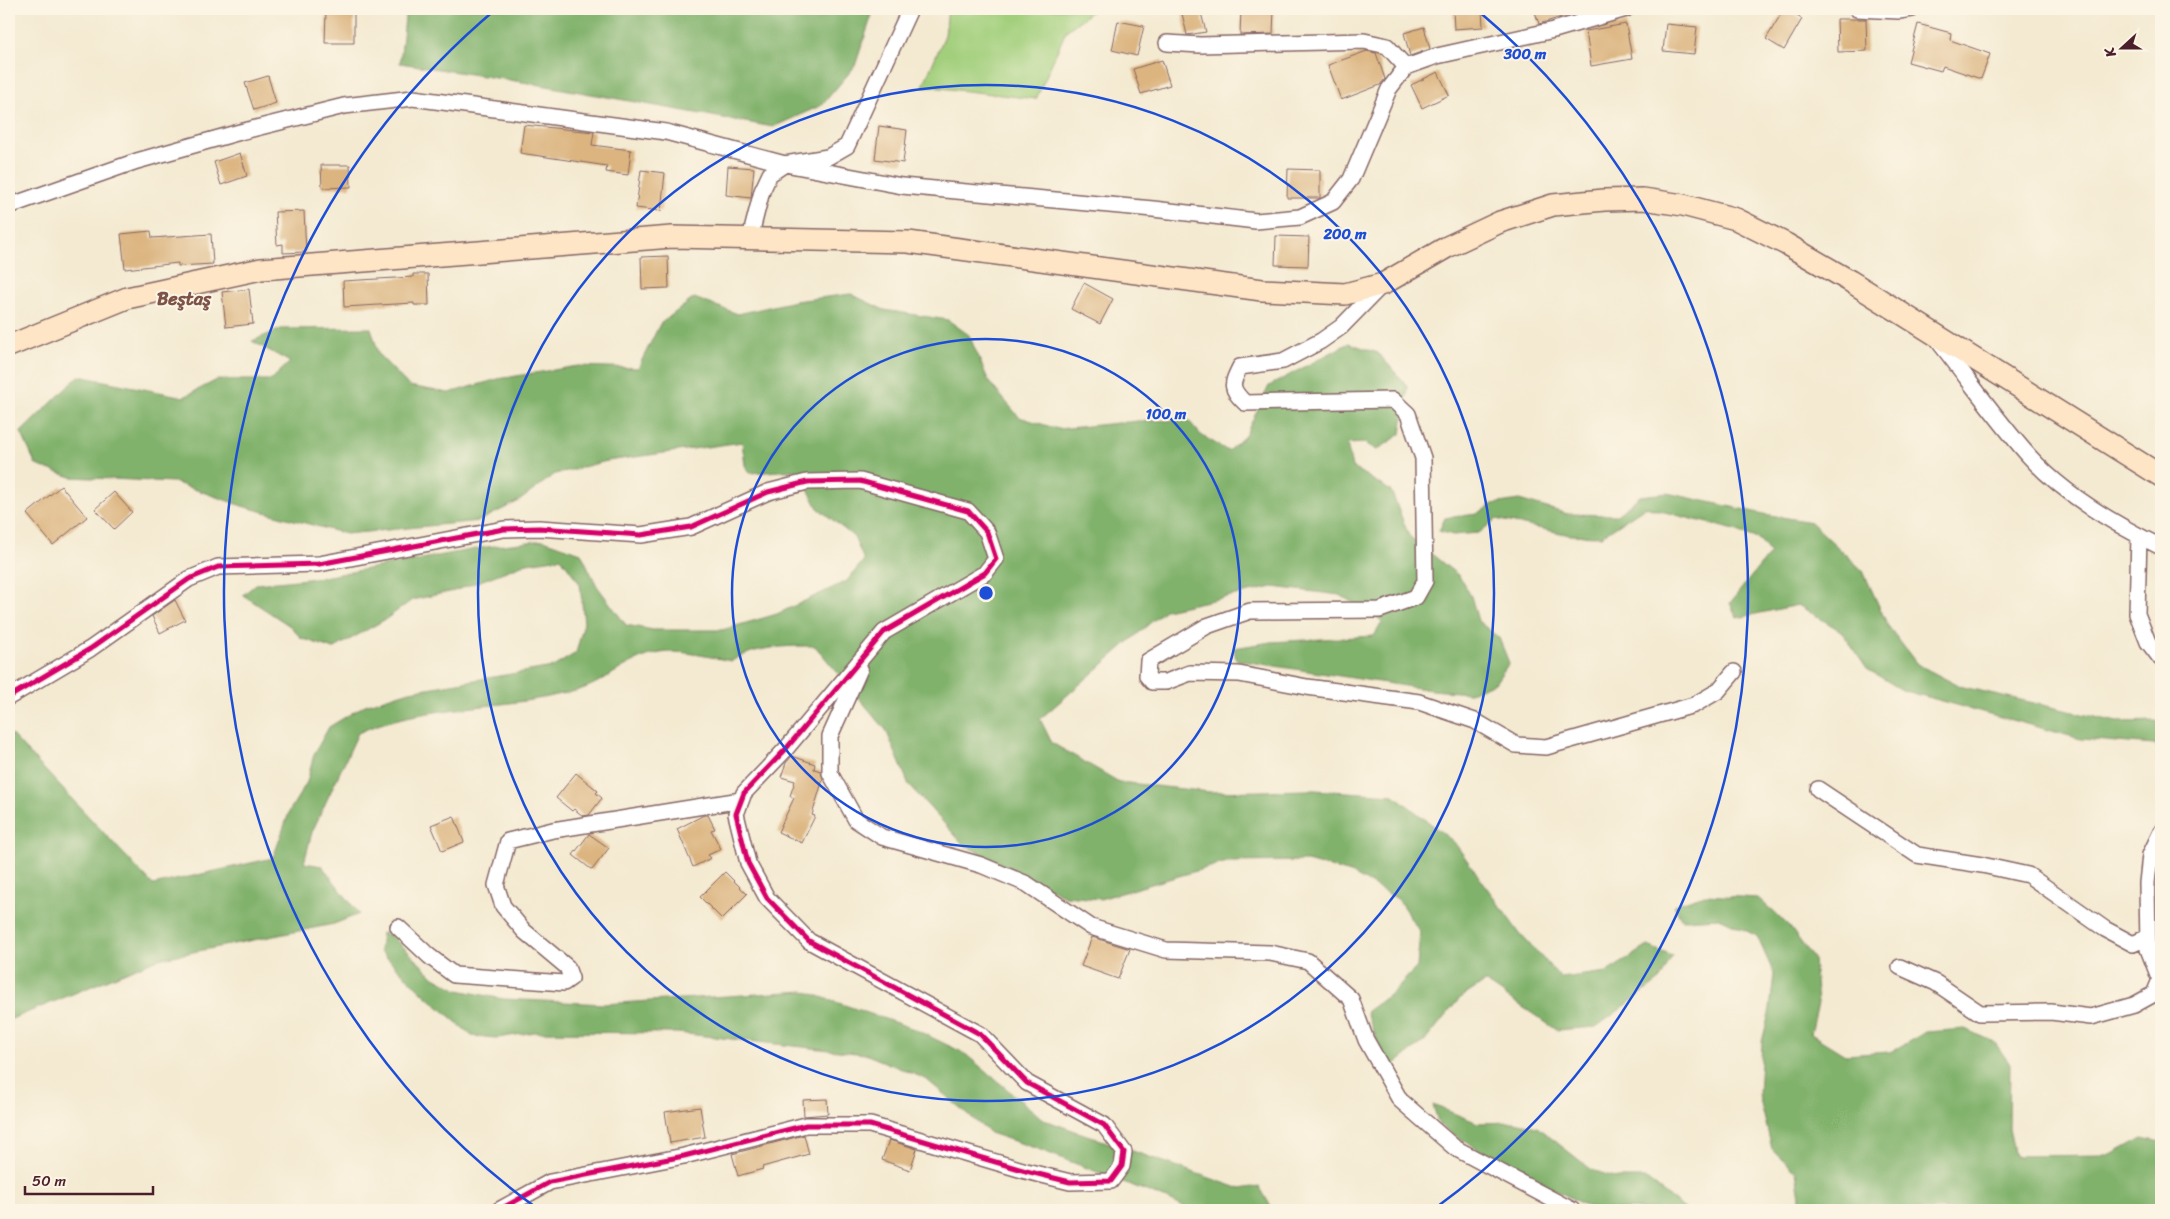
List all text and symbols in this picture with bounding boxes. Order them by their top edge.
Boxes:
north arrow [2098,22,2148,72]
text: 300 m [1503,41,1547,67]
text: K [2097,43,2124,62]
text: 200 m [1322,221,1367,247]
district label: Beştaş [157,283,212,315]
text: 100 m [1146,401,1187,427]
centre of rings [977,584,995,602]
scale bar [25,1164,152,1196]
text: 50 m [32,1168,67,1194]

